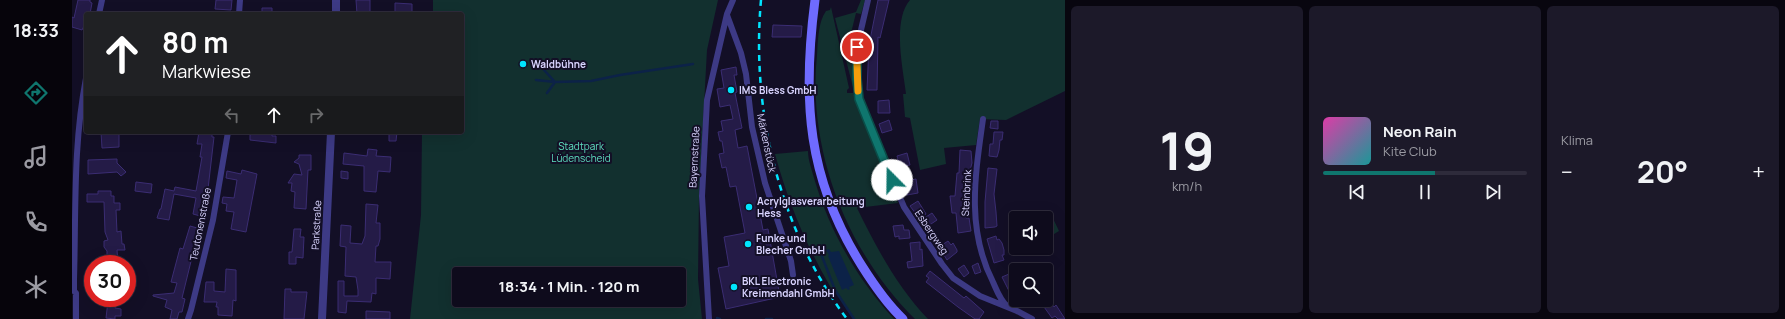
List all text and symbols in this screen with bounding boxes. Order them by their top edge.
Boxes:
text: 18:33 [13,18,59,42]
text: 80 m [162,23,228,61]
icon: ahead [96,28,148,80]
pin [840,30,874,64]
icon: arrive [846,36,868,58]
place label: Waldbühne [531,57,586,71]
text: Markwiese [162,59,251,83]
marker: Waldbühne [518,59,528,69]
icon: directions [22,79,50,107]
place label: IMS Bless GmbH [739,83,817,97]
marker: IMS Bless GmbH [726,85,736,95]
icon: left [221,104,243,126]
icon: ahead [263,104,285,126]
icon: right [305,104,327,126]
street label: Märkenstück [754,112,780,175]
text: 19 [1159,115,1215,186]
text: Neon Rain [1383,121,1457,142]
street label: Bayernstraße [685,126,703,188]
text: Klima [1561,131,1593,149]
park label: Stadtpark Lüdenscheid [551,139,611,165]
text: Kite Club [1383,142,1437,160]
icon: music [22,143,50,171]
text: 20° [1637,151,1688,192]
text: − [1561,157,1573,187]
text: + [1752,157,1765,187]
position arrow [871,159,913,201]
street label: Steinbrink [958,168,974,217]
text: km/h [1172,177,1202,195]
icon: previous [1346,181,1368,203]
icon: pause [1414,181,1436,203]
icon: next [1482,181,1504,203]
street label: Teutonenstraße [186,186,214,262]
place label: Acrylglasverarbeitung Hess [757,194,865,220]
street label: Parkstraße [308,200,324,250]
marker: Acrylglasverarbeitung Hess [744,202,754,212]
street label: Esbergweg [912,207,952,257]
icon: phone [22,208,50,236]
map controls [1009,211,1053,307]
button: sound [1009,211,1053,255]
place label: Funke und Blecher GmbH [756,231,825,257]
marker: Funke und Blecher GmbH [743,239,753,249]
speed limit sign: 30 [84,255,136,307]
button: search [1009,263,1053,307]
icon: climate [22,273,50,301]
place label: BKL Electronic Kreimendahl GmbH [742,274,835,300]
text: 18:34 · 1 Min. · 120 m [498,276,640,297]
marker: BKL Electronic Kreimendahl GmbH [729,282,739,292]

